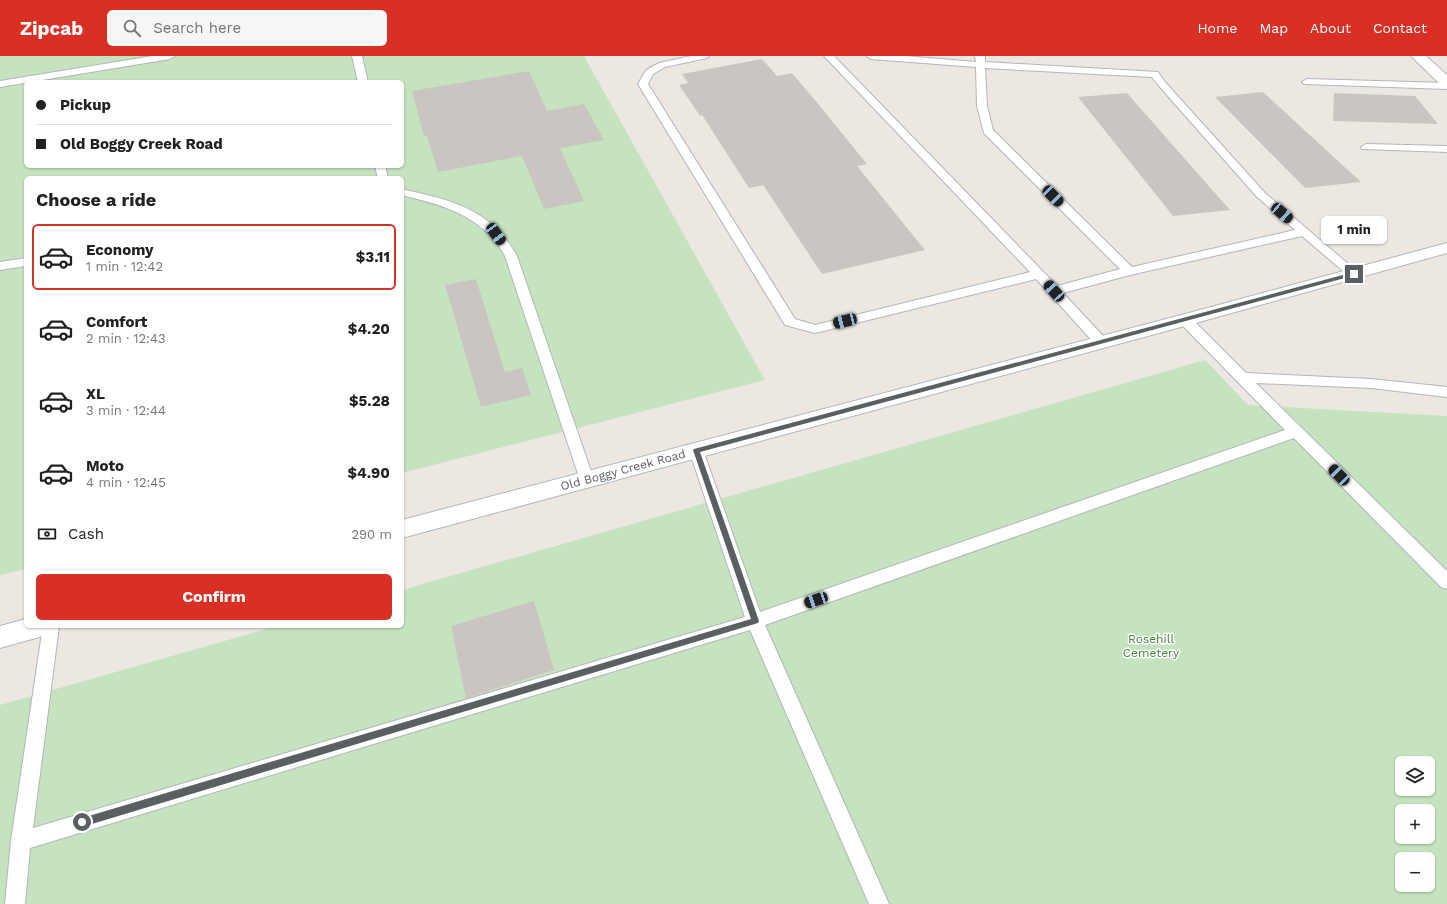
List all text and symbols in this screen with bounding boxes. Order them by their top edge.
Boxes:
search box [107,10,387,46]
text: Zipcab [20,17,83,40]
icon: search [121,17,143,39]
text: Search here [153,19,241,37]
text: Home [1197,20,1237,36]
text: Map [1259,20,1288,36]
text: About [1310,20,1351,36]
text: Contact [1373,20,1427,36]
text: Pickup [60,96,111,114]
text: Old Boggy Creek Road [60,135,223,153]
car [1040,183,1066,209]
text: Choose a ride [36,189,156,210]
car [1269,201,1295,225]
callout: 1 min [1321,216,1387,244]
car [484,221,508,247]
text: 1 min [1337,222,1371,237]
icon: car [38,239,74,275]
text: Economy [86,241,153,259]
text: $3.11 [356,248,390,266]
text: 1 min · 12:42 [86,259,163,274]
route end [1345,265,1363,283]
car [1042,278,1066,304]
icon: car [38,311,74,347]
car [832,312,858,330]
text: Comfort [86,313,147,331]
text: $4.20 [348,320,390,338]
text: 2 min · 12:43 [86,331,165,346]
icon: car [38,383,74,419]
text: XL [86,385,105,403]
text: $5.28 [349,392,390,410]
text: 3 min · 12:44 [86,403,166,418]
street label: Old Boggy Creek Road [559,447,687,493]
icon: car [38,455,74,491]
text: Moto [86,457,124,475]
car [1326,462,1352,488]
text: $4.90 [348,464,390,482]
text: 4 min · 12:45 [86,475,166,490]
icon: cash [36,523,58,545]
text: Cash [68,525,104,543]
text: 290 m [351,527,392,542]
button: Confirm [36,574,392,620]
car [803,590,829,610]
park label: Rosehill Cemetery [1123,632,1180,660]
map controls [1395,756,1435,892]
button: layers [1395,756,1435,796]
button: + [1395,804,1435,844]
route start [73,813,91,831]
button: − [1395,852,1435,892]

